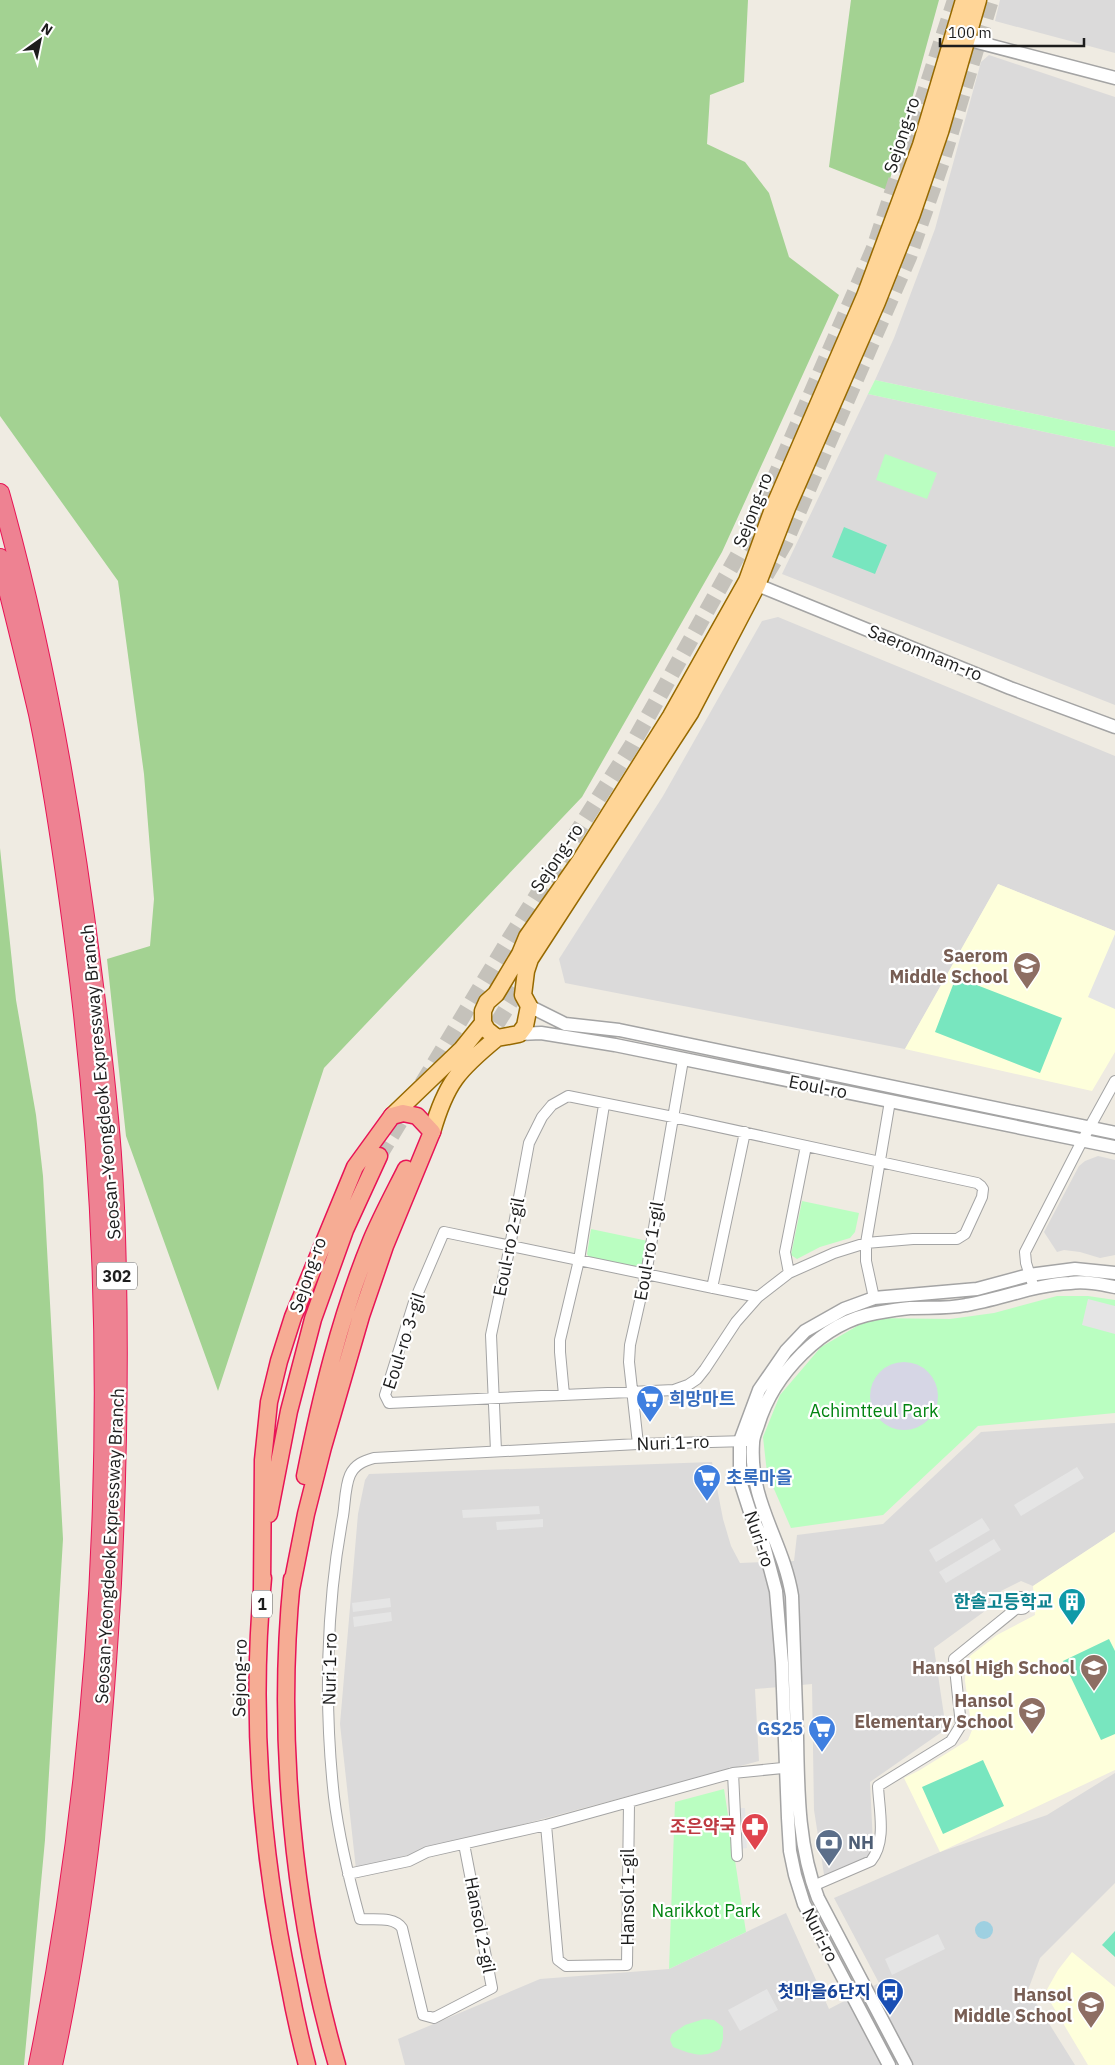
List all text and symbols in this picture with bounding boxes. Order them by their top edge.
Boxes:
north arrow [15,15,65,65]
scale bar [940,15,1084,47]
text: N [38,19,56,39]
text: 100 m [948,23,992,42]
street label: Sejong-ro [878,94,925,176]
street label: Sejong-ro [728,469,777,551]
street label: Saeromnam-ro [865,619,986,686]
street label: Sejong-ro [525,819,588,897]
street label: Seosan-Yeongdeok Expressway Branch [75,923,126,1241]
place label: Saerom Middle School [889,944,1009,988]
school or university icon: Saerom Middle School [1012,951,1042,990]
street label: Eoul-ro [787,1070,849,1103]
street label: Eoul-ro 2-gil [488,1195,529,1298]
street label: Eoul-ro 1-gil [628,1199,669,1302]
street label: Sejong-ro [284,1234,331,1316]
road number: 302 [97,1262,137,1290]
street label: Eoul-ro 3-gil [377,1290,430,1392]
supermarket icon: 희망마트 [635,1384,665,1423]
street label: Seosan-Yeongdeok Expressway Branch [90,1387,129,1705]
place label: 희망마트 [669,1387,735,1410]
park label: Achimtteul Park [809,1399,939,1422]
street label: Nuri 1-ro [636,1430,710,1455]
supermarket icon: 초록마을 [692,1463,722,1502]
place label: 초록마을 [726,1466,792,1489]
street label: Nuri-ro [739,1508,780,1570]
building icon: 한솔고등학교 [1057,1587,1087,1626]
road number: 1 [252,1590,272,1618]
place label: 한솔고등학교 [954,1590,1053,1613]
street label: Nuri 1-ro [317,1632,342,1706]
street label: Sejong-ro [227,1639,252,1717]
school or university icon: Hansol High School [1079,1653,1109,1692]
place label: Hansol High School [912,1656,1076,1679]
place label: Hansol Elementary School [854,1689,1014,1733]
school or university icon: Hansol Elementary School [1017,1696,1047,1735]
supermarket icon: GS25 [807,1714,837,1753]
place label: GS25 [757,1717,803,1740]
pharmacy icon: 조은약국 [740,1812,770,1851]
place label: 조은약국 [670,1815,736,1838]
bank icon: NH [814,1828,844,1867]
place label: NH [848,1831,874,1854]
street label: Hansol 1-gil [616,1848,639,1946]
street label: Hansol 2-gil [460,1875,501,1975]
park label: Narikkot Park [651,1899,761,1922]
street label: Nuri-ro [797,1904,844,1966]
bus stop icon: 첫마을6단지 [875,1977,905,2016]
place label: 첫마을6단지 [777,1980,871,2003]
place label: Hansol Middle School [953,1983,1073,2027]
school or university icon: Hansol Middle School [1076,1990,1106,2029]

